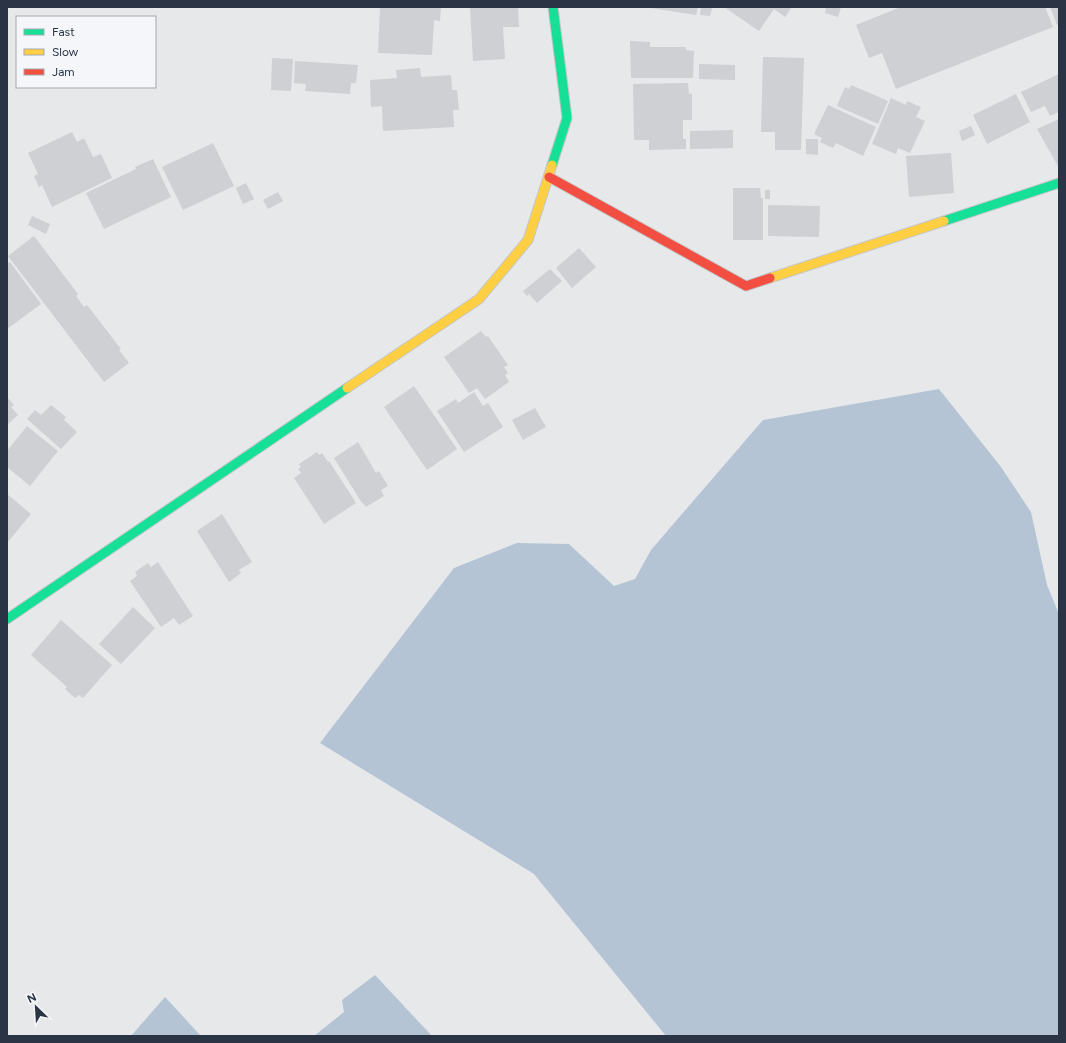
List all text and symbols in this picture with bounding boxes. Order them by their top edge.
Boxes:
legend [16,16,156,88]
text: Fast [52,25,75,39]
text: Slow [52,45,79,59]
text: Jam [52,65,75,79]
north arrow [16,987,56,1027]
text: N [25,991,39,1006]

